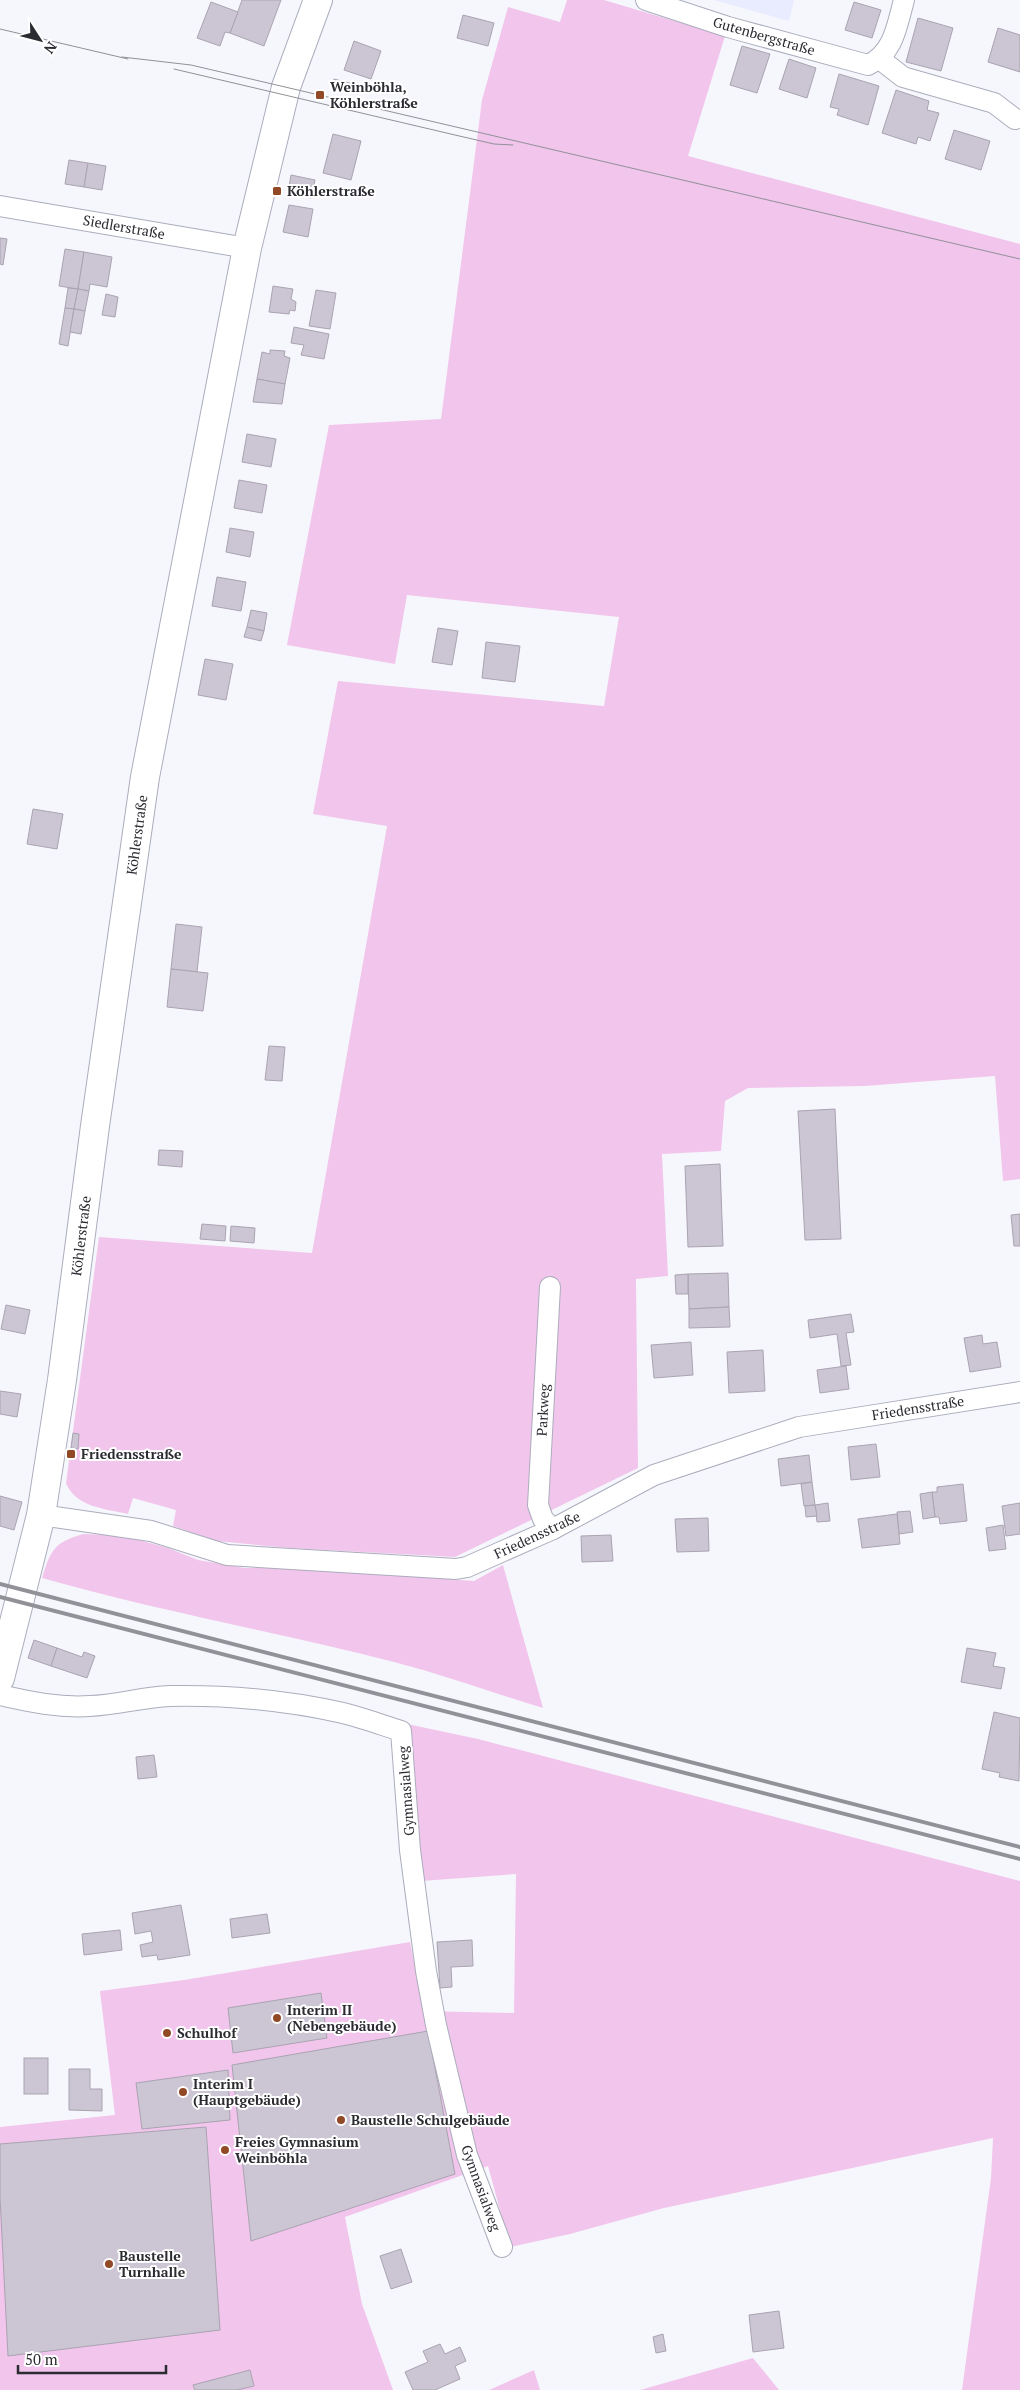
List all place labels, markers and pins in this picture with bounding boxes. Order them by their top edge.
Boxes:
place label: Weinböhla, Köhlerstraße [330,77,418,112]
marker: Weinböhla, Köhlerstraße [314,89,326,101]
place label: Köhlerstraße [287,181,375,200]
marker: Köhlerstraße [271,185,283,197]
place label: Friedensstraße [81,1444,182,1463]
marker: Friedensstraße [65,1448,77,1460]
place label: Interim II (Nebengebäude) [287,2000,396,2035]
marker: Interim II (Nebengebäude) [271,2012,283,2024]
place label: Schulhof [177,2023,238,2042]
marker: Schulhof [161,2027,173,2039]
place label: Interim I (Hauptgebäude) [193,2074,301,2109]
marker: Interim I (Hauptgebäude) [177,2086,189,2098]
place label: Baustelle Schulgebäude [351,2110,510,2129]
marker: Baustelle Schulgebäude [335,2114,347,2126]
place label: Freies Gymnasium Weinböhla [235,2132,359,2167]
marker: Freies Gymnasium Weinböhla [219,2144,231,2156]
place label: Baustelle Turnhalle [119,2246,186,2281]
marker: Baustelle Turnhalle [103,2258,115,2270]

